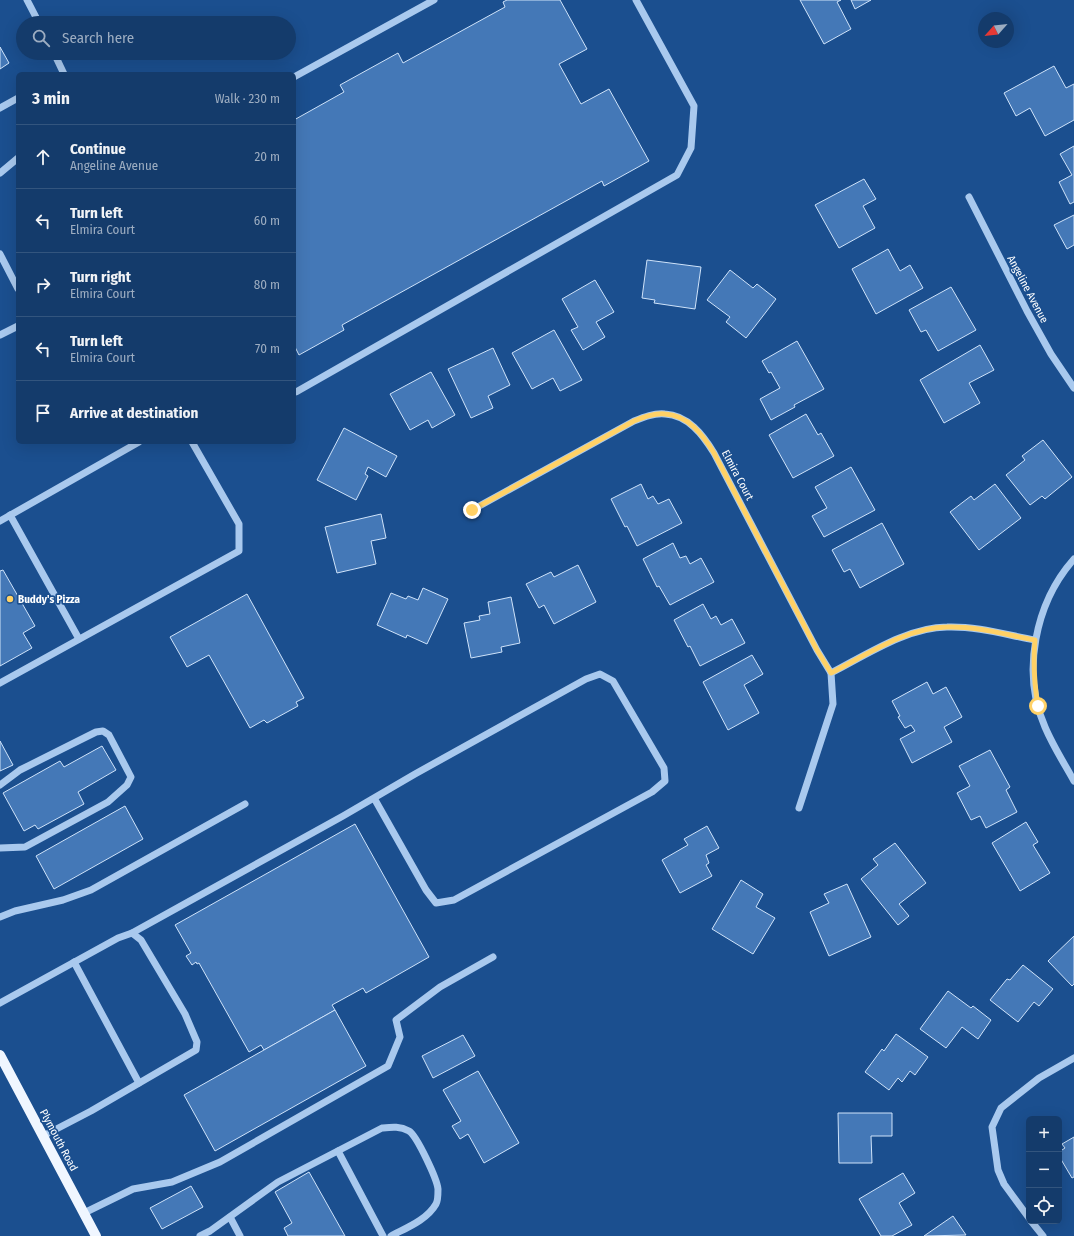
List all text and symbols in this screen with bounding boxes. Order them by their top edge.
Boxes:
north arrow [978,12,1014,48]
search box [16,16,296,60]
icon: search [30,27,52,49]
text: Search here [62,29,134,47]
text: 3 min [32,88,70,109]
text: Walk · 230 m [215,91,280,106]
text: Continue [70,140,126,158]
icon: ahead [32,146,54,168]
text: 20 m [254,149,280,164]
text: Angeline Avenue [70,158,158,173]
text: Turn left [70,204,123,222]
icon: left [32,210,54,232]
text: 60 m [254,213,280,228]
text: Elmira Court [70,222,135,237]
street label: Angeline Avenue [1004,253,1051,325]
text: Turn right [70,268,131,286]
icon: right [32,274,54,296]
text: 80 m [254,277,280,292]
text: Elmira Court [70,286,135,301]
text: Turn left [70,332,123,350]
icon: left [32,338,54,360]
text: 70 m [255,341,280,356]
text: Elmira Court [70,350,135,365]
icon: arrive [32,402,54,424]
text: Arrive at destination [70,404,198,422]
street label: Elmira Court [719,448,756,503]
route end [463,501,481,519]
place label: Buddy's Pizza [18,593,80,606]
marker: Buddy's Pizza [5,594,15,604]
route start [1029,697,1047,715]
street label: Plymouth Road [37,1107,80,1173]
map controls [1026,1116,1062,1224]
button: + [1026,1116,1062,1152]
button: − [1026,1152,1062,1188]
button: locate [1026,1188,1062,1224]

